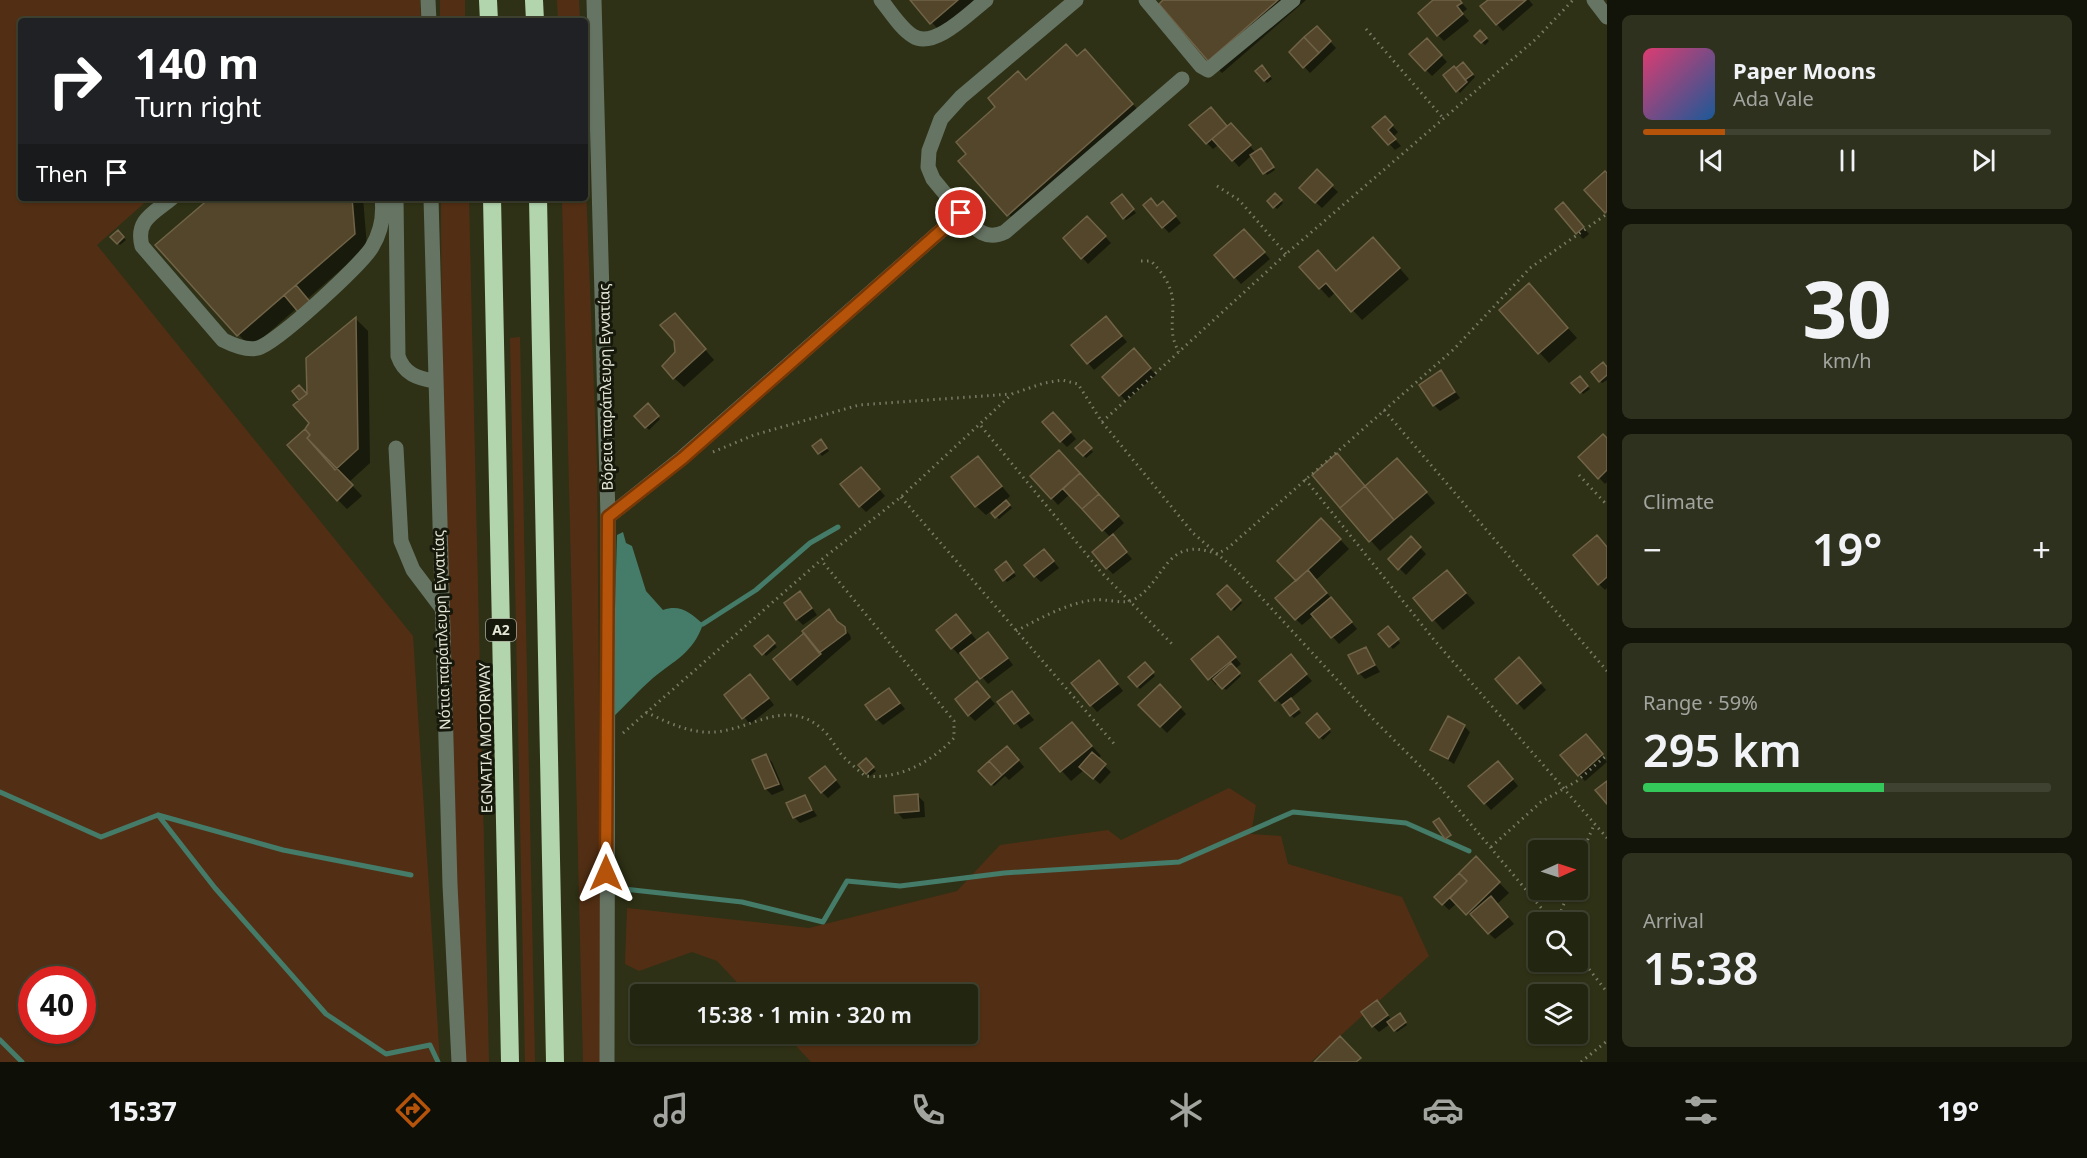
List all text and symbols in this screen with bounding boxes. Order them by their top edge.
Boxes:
text: 140 m [135,34,259,91]
icon: right [36,42,114,120]
text: Paper Moons [1733,55,1876,85]
text: Ada Vale [1733,85,1814,112]
text: Turn right [135,88,261,125]
icon: previous [1695,144,1728,177]
icon: pause [1831,144,1864,177]
icon: next [1967,144,2000,177]
icon: arrive [100,156,133,189]
text: Then [36,158,88,188]
pin [935,187,986,238]
icon: arrive [944,196,977,229]
text: 30 [1802,255,1892,361]
street label: Βόρεια παράπλευρη Εγνατίας [593,283,617,491]
text: km/h [1822,347,1872,374]
text: Climate [1643,488,1714,515]
text: 19° [1812,518,1882,579]
text: − [1643,527,1662,572]
text: + [2032,527,2051,572]
street label: Νότια παράπλευρη Εγνατίας [428,530,454,730]
road number: Α2 [486,619,516,641]
street label: EGNATIA MOTORWAY [474,662,496,813]
text: Range · 59% [1643,689,1758,716]
text: 295 km [1643,719,1802,780]
north arrow [1528,840,1588,900]
map controls [1528,840,1588,1044]
position arrow [574,841,638,905]
text: Arrival [1643,907,1704,934]
button: search [1528,912,1588,972]
text: 15:38 [1643,937,1758,998]
speed limit sign: 40 [18,966,96,1044]
button: layers [1528,984,1588,1044]
text: 15:38 · 1 min · 320 m [696,999,912,1029]
icon: directions [392,1089,434,1131]
icon: music [650,1089,692,1131]
icon: phone [907,1089,949,1131]
icon: climate [1165,1089,1207,1131]
icon: car [1422,1089,1464,1131]
icon: filters [1680,1089,1722,1131]
text: 15:37 [108,1092,177,1129]
text: 19° [1937,1092,1979,1129]

